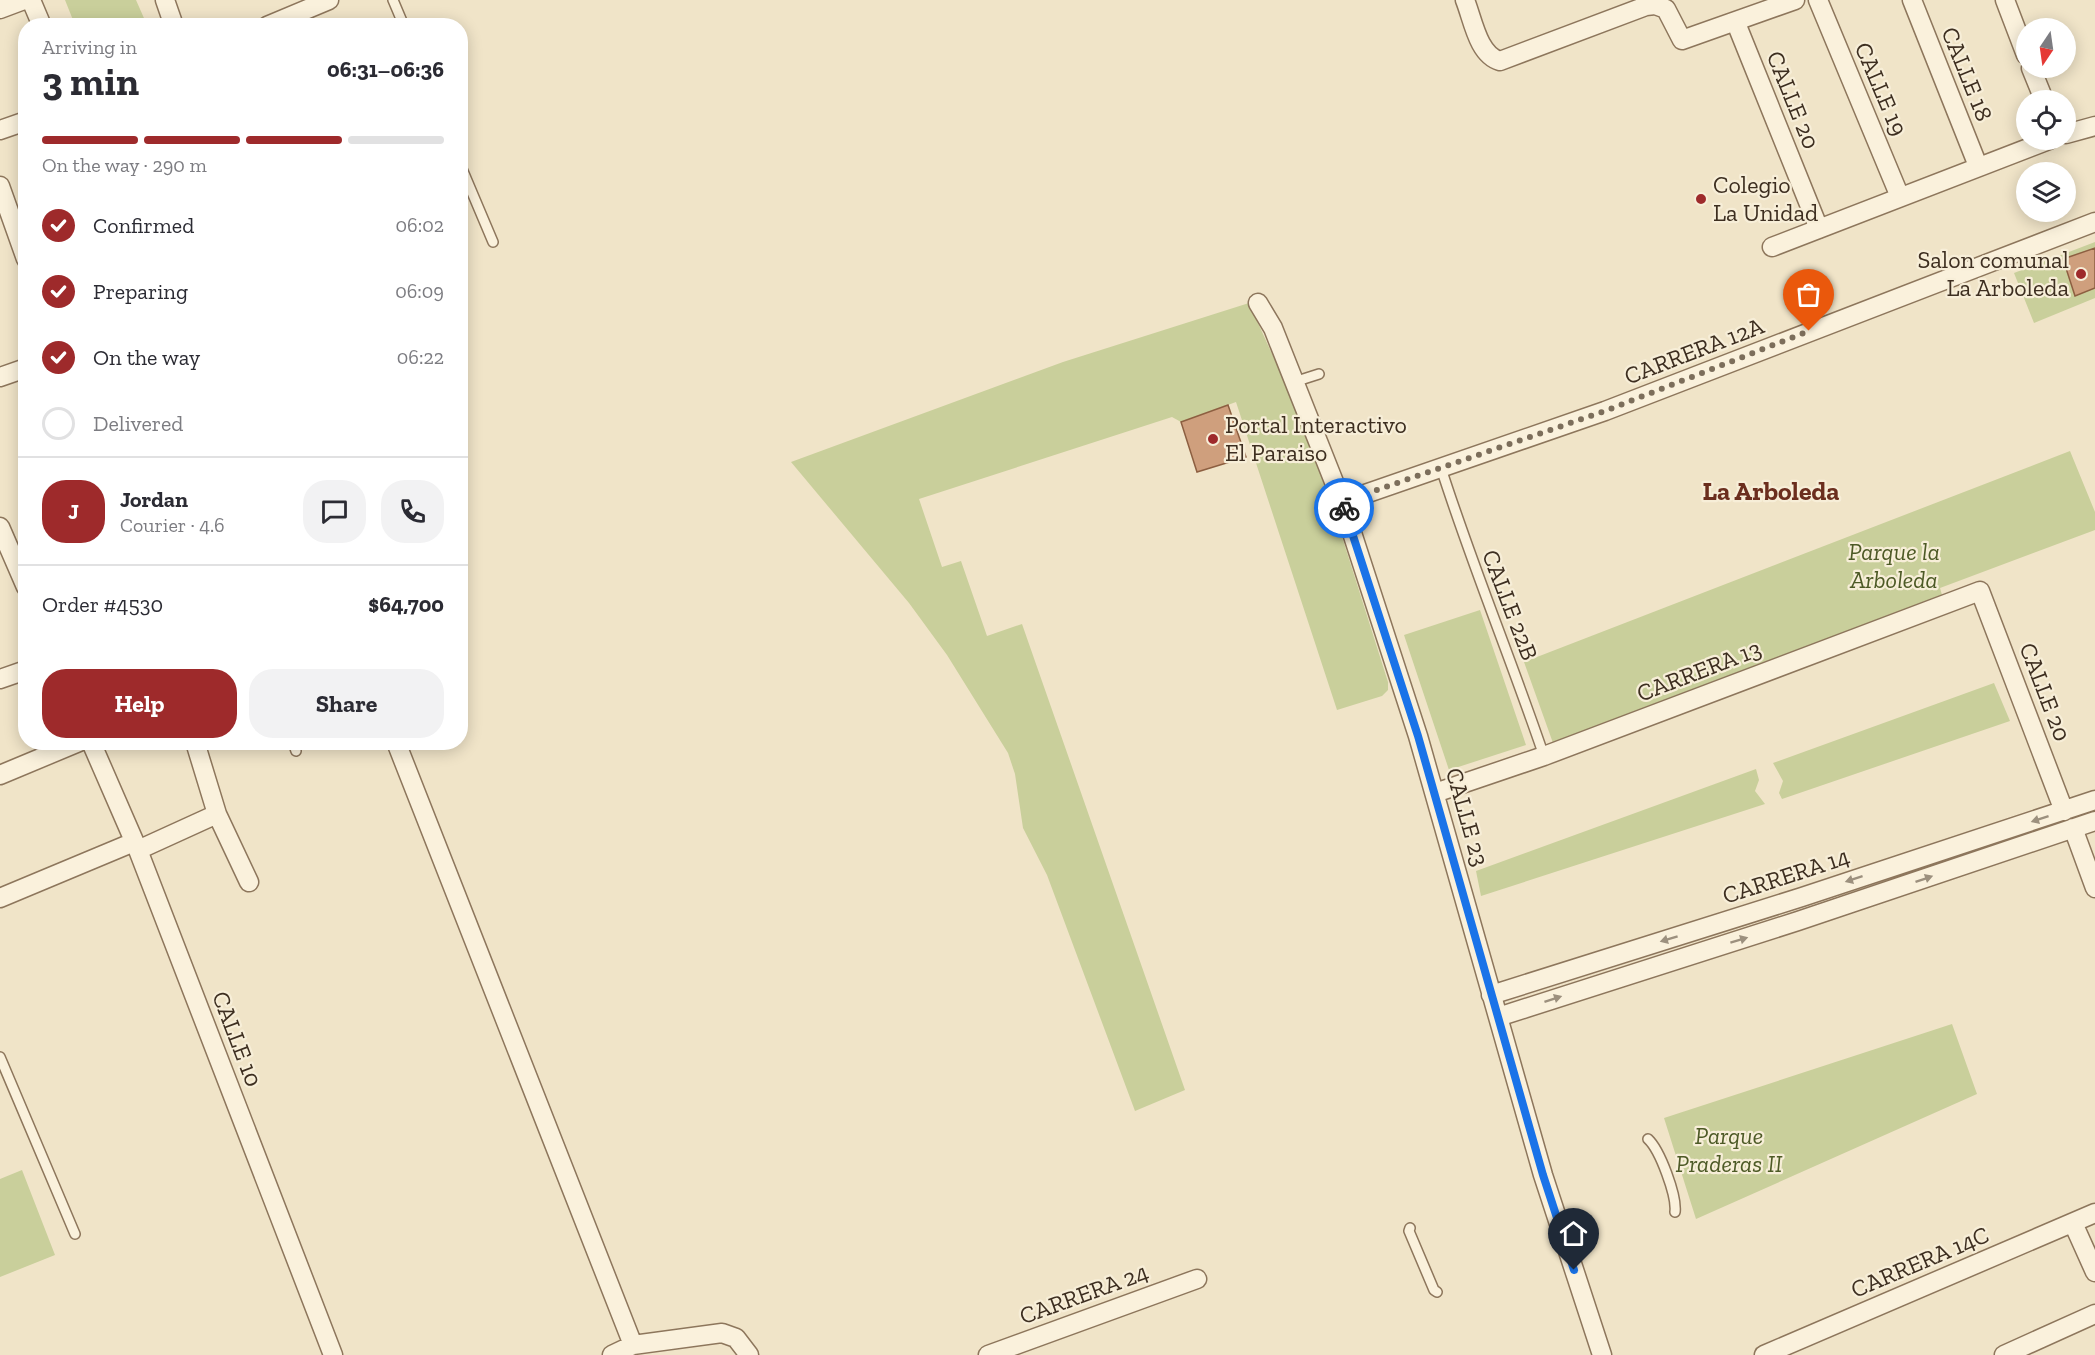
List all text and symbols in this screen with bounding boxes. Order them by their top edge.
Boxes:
north arrow [2016,18,2076,78]
map controls [2016,18,2076,222]
street label: CALLE 18 [1935,23,1999,125]
text: Arriving in [42,35,137,59]
street label: CALLE 19 [1849,38,1914,140]
street label: CALLE 20 [1761,47,1826,153]
text: 06:31–06:36 [327,56,444,83]
text: 3 min [42,58,139,105]
button: locate [2016,90,2076,150]
text: On the way · 290 m [42,153,207,177]
button: layers [2016,162,2076,222]
place label: Colegio La Unidad [1713,170,1818,227]
marker: Colegio La Unidad [1694,192,1708,206]
icon: check [42,209,75,242]
text: Confirmed [93,212,194,239]
text: 06:02 [396,213,444,237]
place label: Salon comunal La Arboleda [1917,245,2069,302]
marker: Salon comunal La Arboleda [2074,267,2088,281]
pin [1783,269,1834,331]
icon: check [42,275,75,308]
text: Preparing [93,278,188,305]
icon: bag [1792,278,1825,311]
text: 06:09 [395,279,444,303]
street label: CARRERA 12A [1620,311,1768,390]
icon: check [42,341,75,374]
text: On the way [93,344,200,371]
text: 06:22 [397,345,444,369]
text: Delivered [93,410,183,437]
place label: Portal Interactivo El Paraiso [1225,410,1407,467]
marker: Portal Interactivo El Paraiso [1206,432,1220,446]
district label: La Arboleda [1703,475,1840,507]
courier [1314,478,1374,538]
button: chat [303,480,366,543]
button: phone [381,480,444,543]
text: Jordan [120,486,188,513]
icon: bike [1328,492,1361,525]
text: J [68,498,79,525]
text: Courier · 4.6 [120,513,225,537]
park label: Parque la Arboleda [1848,537,1940,594]
street label: CALLE 22B [1476,545,1545,664]
text: Order #4530 [42,591,163,618]
text: $64,700 [368,591,444,618]
street label: CARRERA 13 [1633,634,1765,708]
street label: CALLE 20 [2013,639,2077,745]
button: Help [42,669,237,738]
button: Share [249,669,444,738]
street label: CALLE 23 [1440,764,1495,869]
one-way arrow [2031,815,2049,824]
street label: CARRERA 14 [1719,841,1853,910]
one-way arrow [1915,873,1933,883]
one-way arrow [1845,875,1863,885]
one-way arrow [1730,934,1748,944]
one-way arrow [1660,935,1678,944]
street label: CALLE 10 [206,987,269,1091]
one-way arrow [1544,994,1562,1003]
park label: Parque Praderas II [1676,1121,1783,1178]
pin [1548,1208,1599,1270]
icon: home [1557,1217,1590,1250]
street label: CARRERA 14C [1846,1219,1993,1304]
street label: CARRERA 24 [1015,1257,1152,1330]

